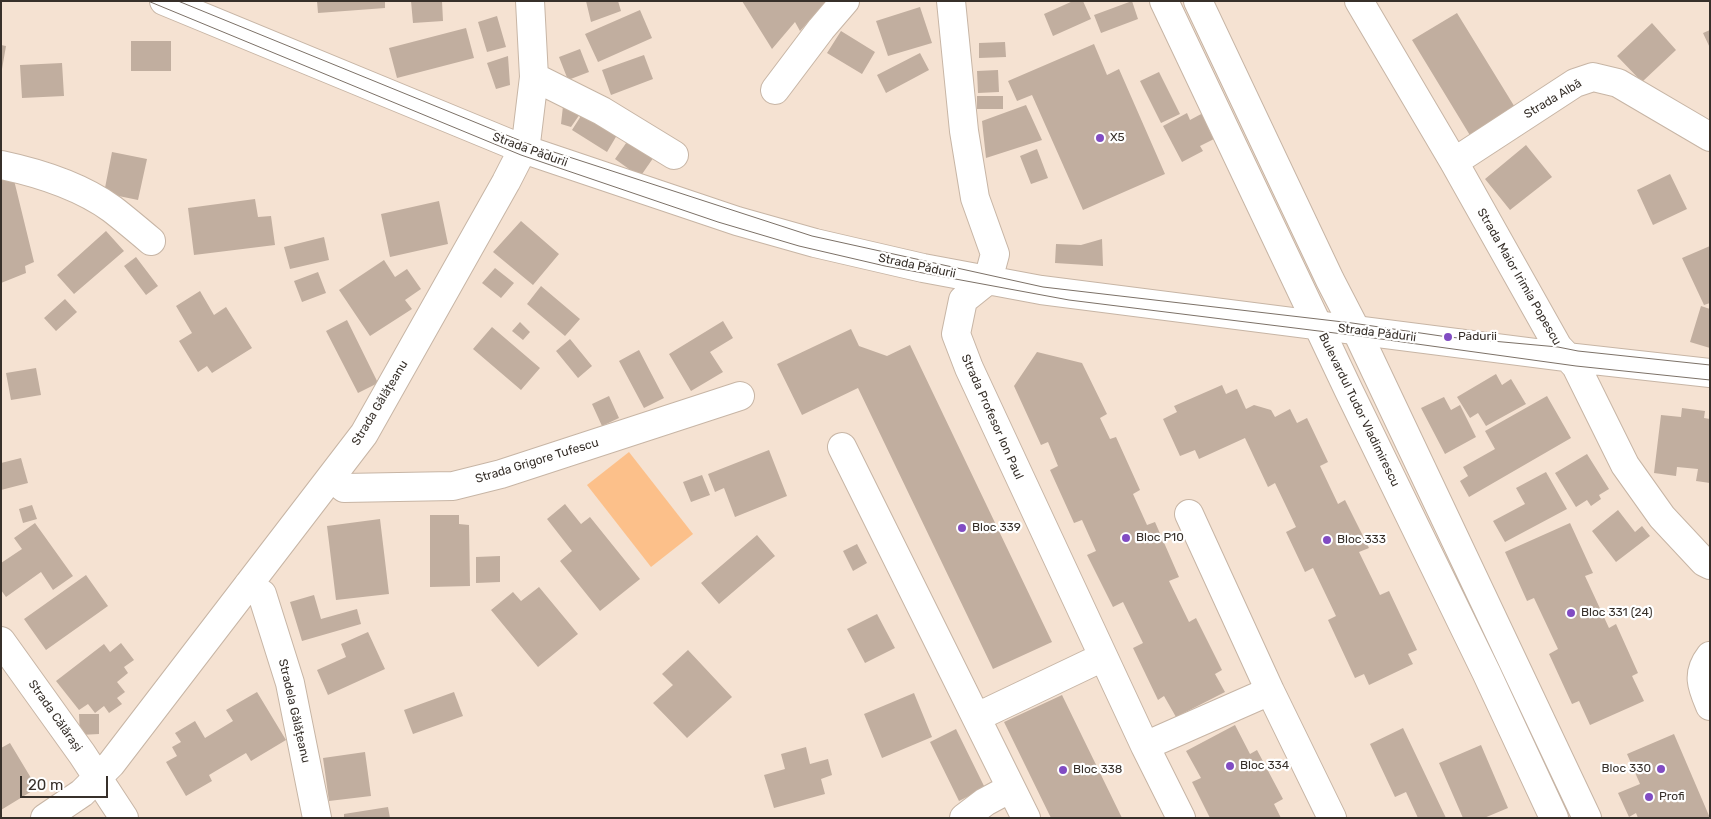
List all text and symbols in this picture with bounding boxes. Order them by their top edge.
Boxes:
street label: Strada Albă [1522,76,1584,122]
street label: Strada Pădurii [490,130,570,170]
place label: X5 [1110,131,1125,145]
marker: X5 [1094,132,1106,144]
street label: Strada Maior Irimia Popescu [1474,206,1564,348]
street label: Strada Pădurii [877,251,957,281]
street label: Strada Pădurii [1337,321,1417,345]
place label: Pădurii [1458,330,1497,344]
street label: Bulevardul Tudor Vladimirescu [1315,331,1403,489]
marker: Pădurii [1442,331,1454,343]
street label: Strada Profesor Ion Paul [958,352,1026,482]
street label: Strada Gălățeanu [349,358,411,448]
street label: Strada Grigore Tufescu [474,435,600,487]
place label: Bloc 339 [972,521,1021,535]
marker: Bloc 339 [956,522,968,534]
place label: Bloc P10 [1136,531,1184,545]
marker: Bloc P10 [1120,532,1132,544]
place label: Bloc 333 [1337,533,1386,547]
marker: Bloc 333 [1321,534,1333,546]
place label: Bloc 331 (24) [1581,606,1653,620]
marker: Bloc 331 (24) [1565,607,1577,619]
street label: Stradela Gălățeanu [275,658,313,764]
street label: Strada Călărași [25,677,85,755]
place label: Bloc 334 [1240,759,1289,773]
marker: Bloc 334 [1224,760,1236,772]
place label: Bloc 330 [1602,762,1651,776]
place label: Bloc 338 [1073,763,1122,777]
marker: Bloc 330 [1655,763,1667,775]
marker: Bloc 338 [1057,764,1069,776]
scale bar [22,766,110,798]
text: 20 m [28,776,63,794]
place label: Profi [1659,790,1685,804]
marker: Profi [1643,791,1655,803]

